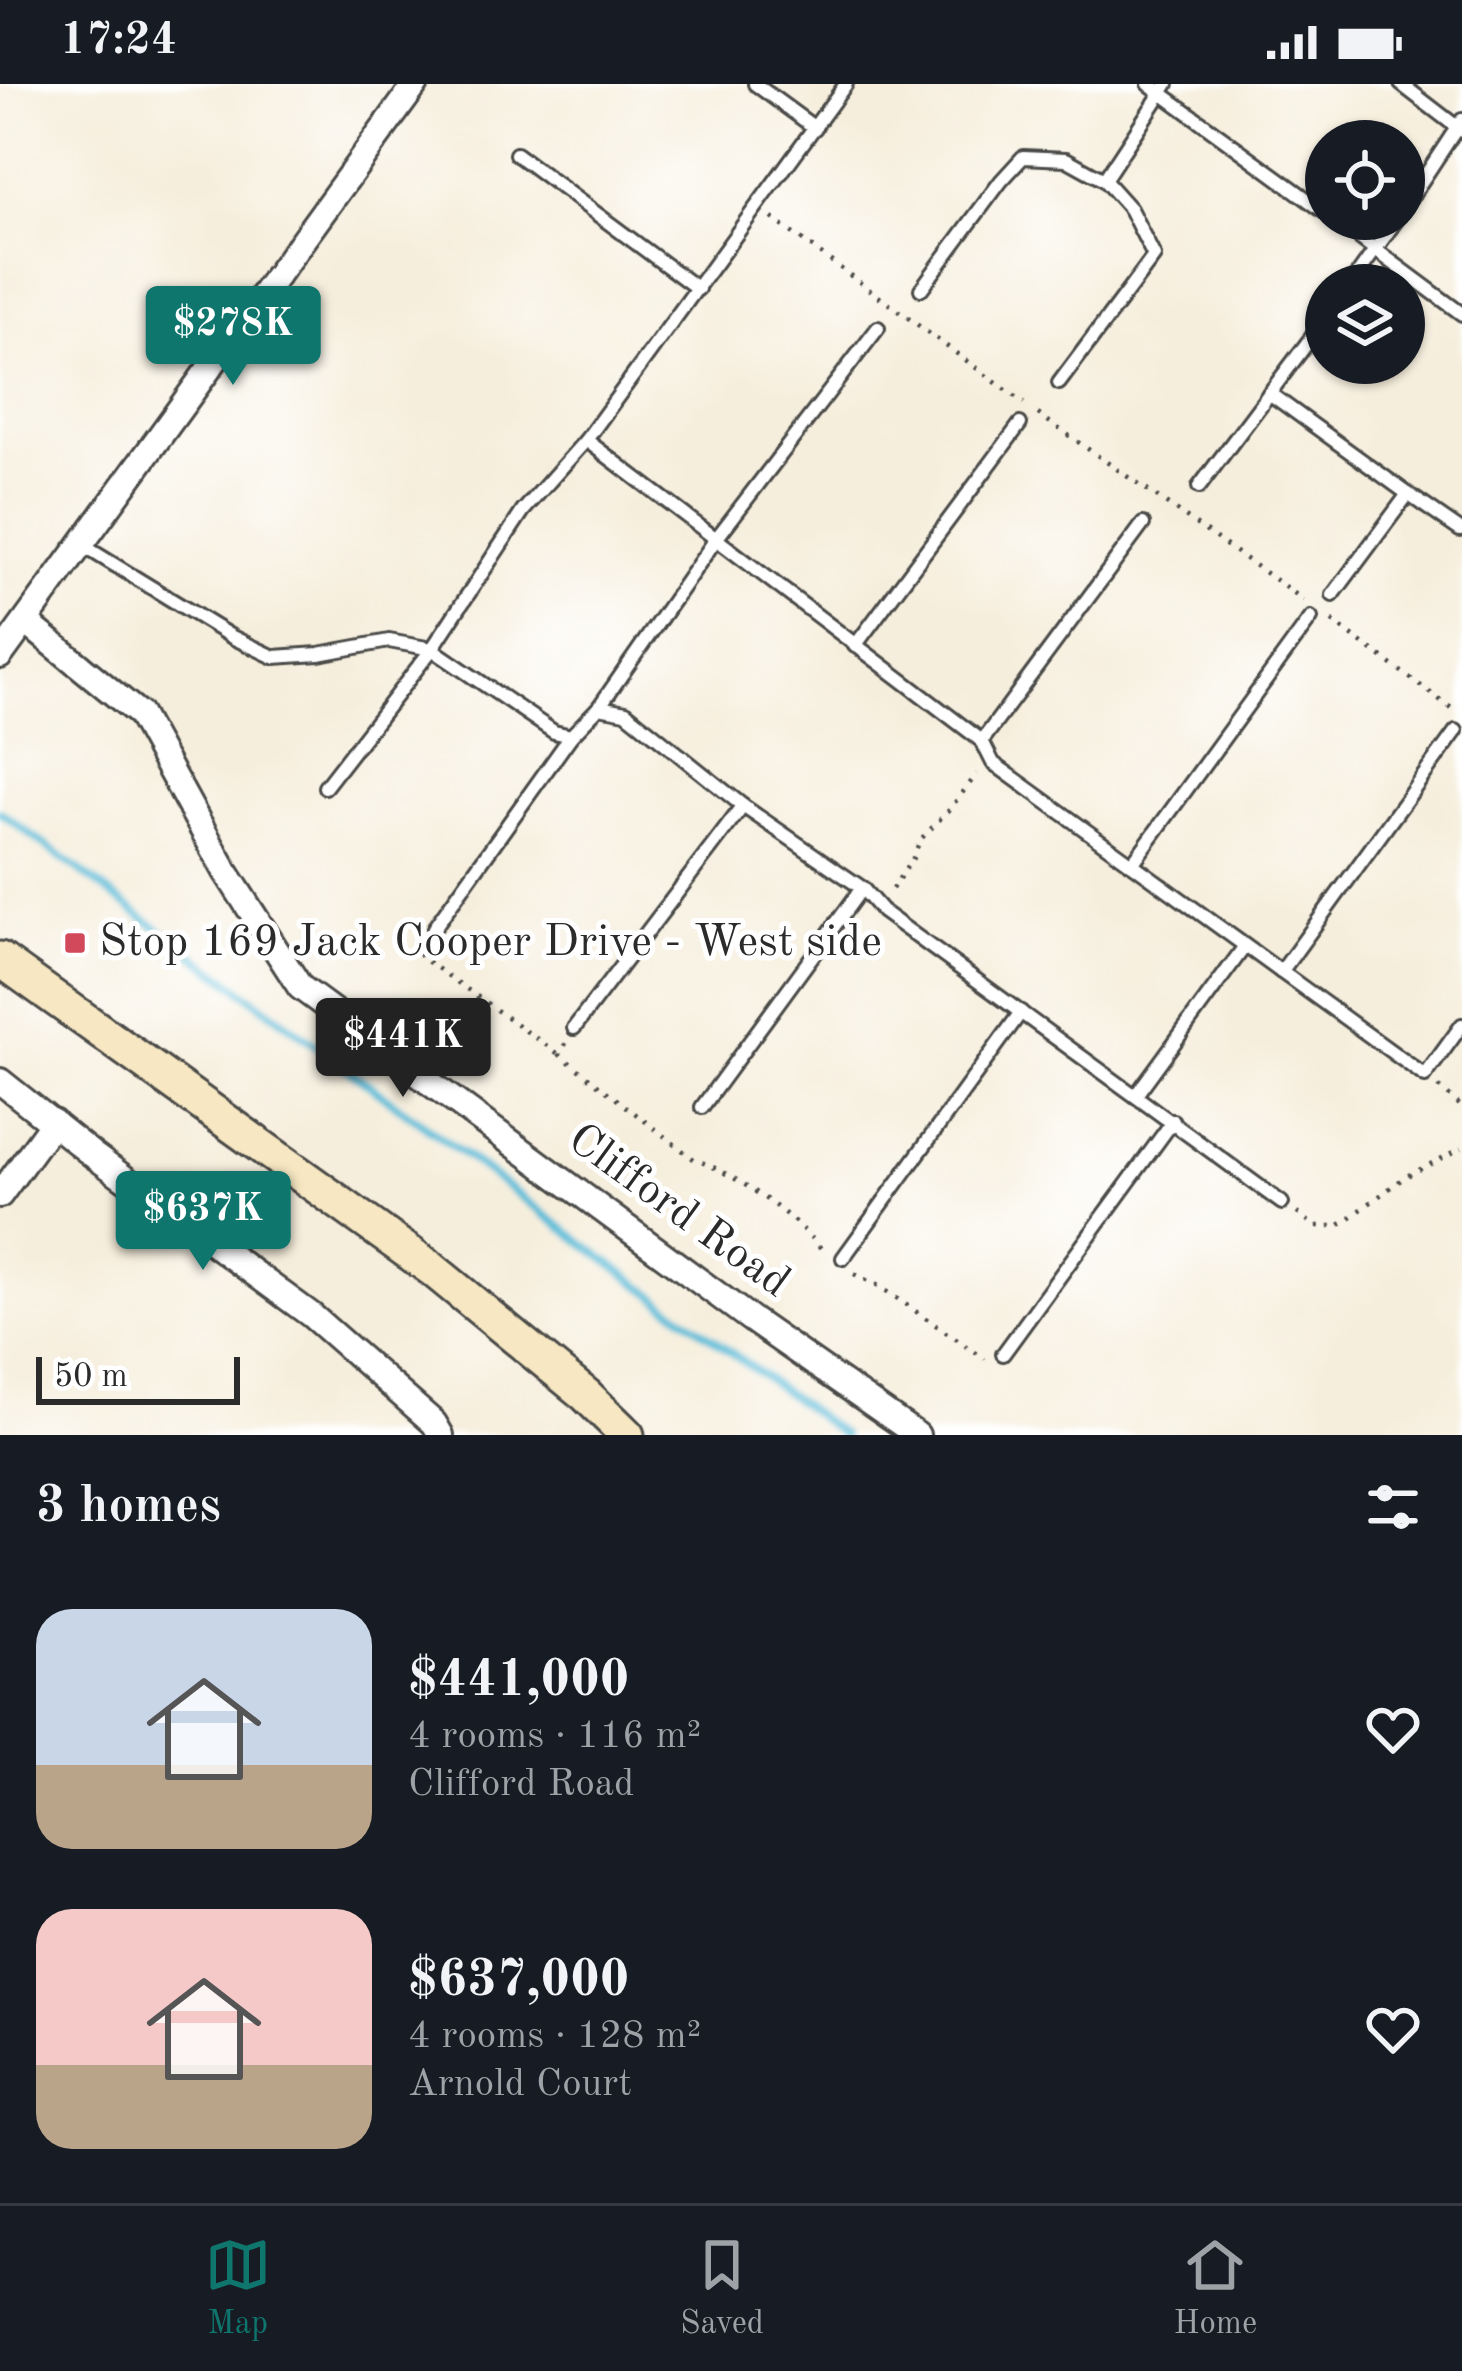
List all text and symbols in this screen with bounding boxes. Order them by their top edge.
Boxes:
text: 17:24 [60,19,177,64]
map controls [1305,120,1425,384]
button: locate [1305,120,1425,240]
button: layers [1305,264,1425,384]
pin: $278K [149,286,317,388]
text: $278K [173,305,293,344]
place label: Stop 169 Jack Cooper Drive - West side [99,921,882,966]
marker: Stop 169 Jack Cooper Drive - West side [62,930,88,956]
pin: $441K [319,998,487,1100]
text: $441K [343,1017,463,1056]
street label: Clifford Road [559,1117,797,1307]
pin: $637K [119,1171,287,1273]
text: $637K [143,1190,263,1229]
scale bar [36,1351,240,1404]
text: 50 m [54,1361,128,1394]
icon: filters [1360,1474,1426,1540]
text: 3 homes [36,1482,221,1533]
text: $441,000 [408,1656,629,1707]
icon: home [132,1657,276,1801]
icon: heart [1360,1696,1426,1762]
text: 4 rooms · 116 m² [408,1717,701,1756]
text: Clifford Road [408,1765,634,1804]
text: $637,000 [408,1956,629,2007]
icon: home [132,1957,276,2101]
icon: heart [1360,1996,1426,2062]
text: 4 rooms · 128 m² [408,2017,701,2056]
text: Arnold Court [408,2065,632,2104]
tab: Map [205,2232,271,2345]
tab: Saved [680,2232,764,2345]
tab: Home [1174,2232,1257,2345]

